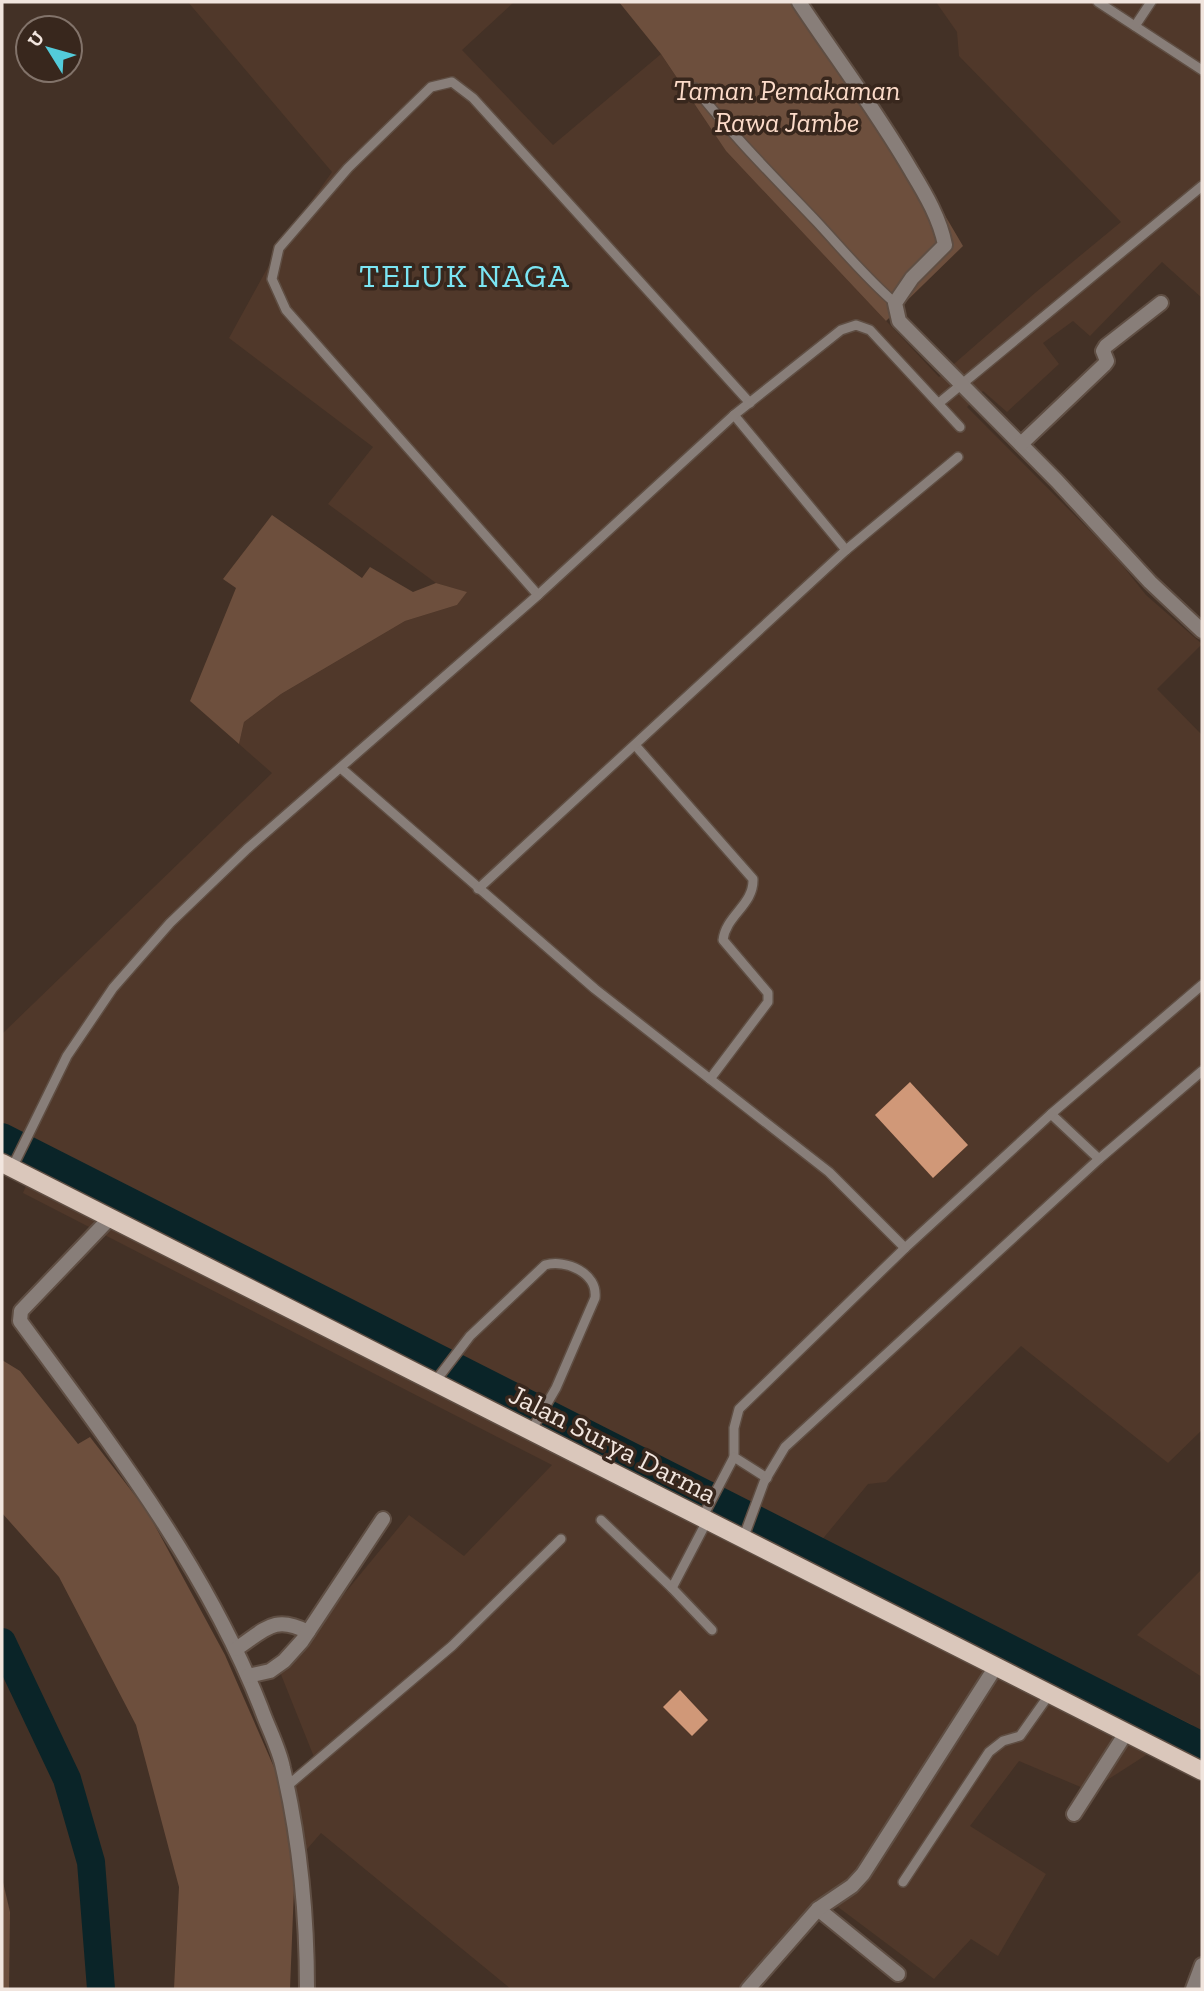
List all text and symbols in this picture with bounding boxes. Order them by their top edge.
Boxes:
north arrow [14,14,84,84]
text: U [23,26,49,51]
park label: Taman Pemakaman Rawa Jambe [674,74,900,139]
district label: TELUK NAGA [359,257,571,295]
street label: Jalan Surya Darma [504,1378,723,1511]

